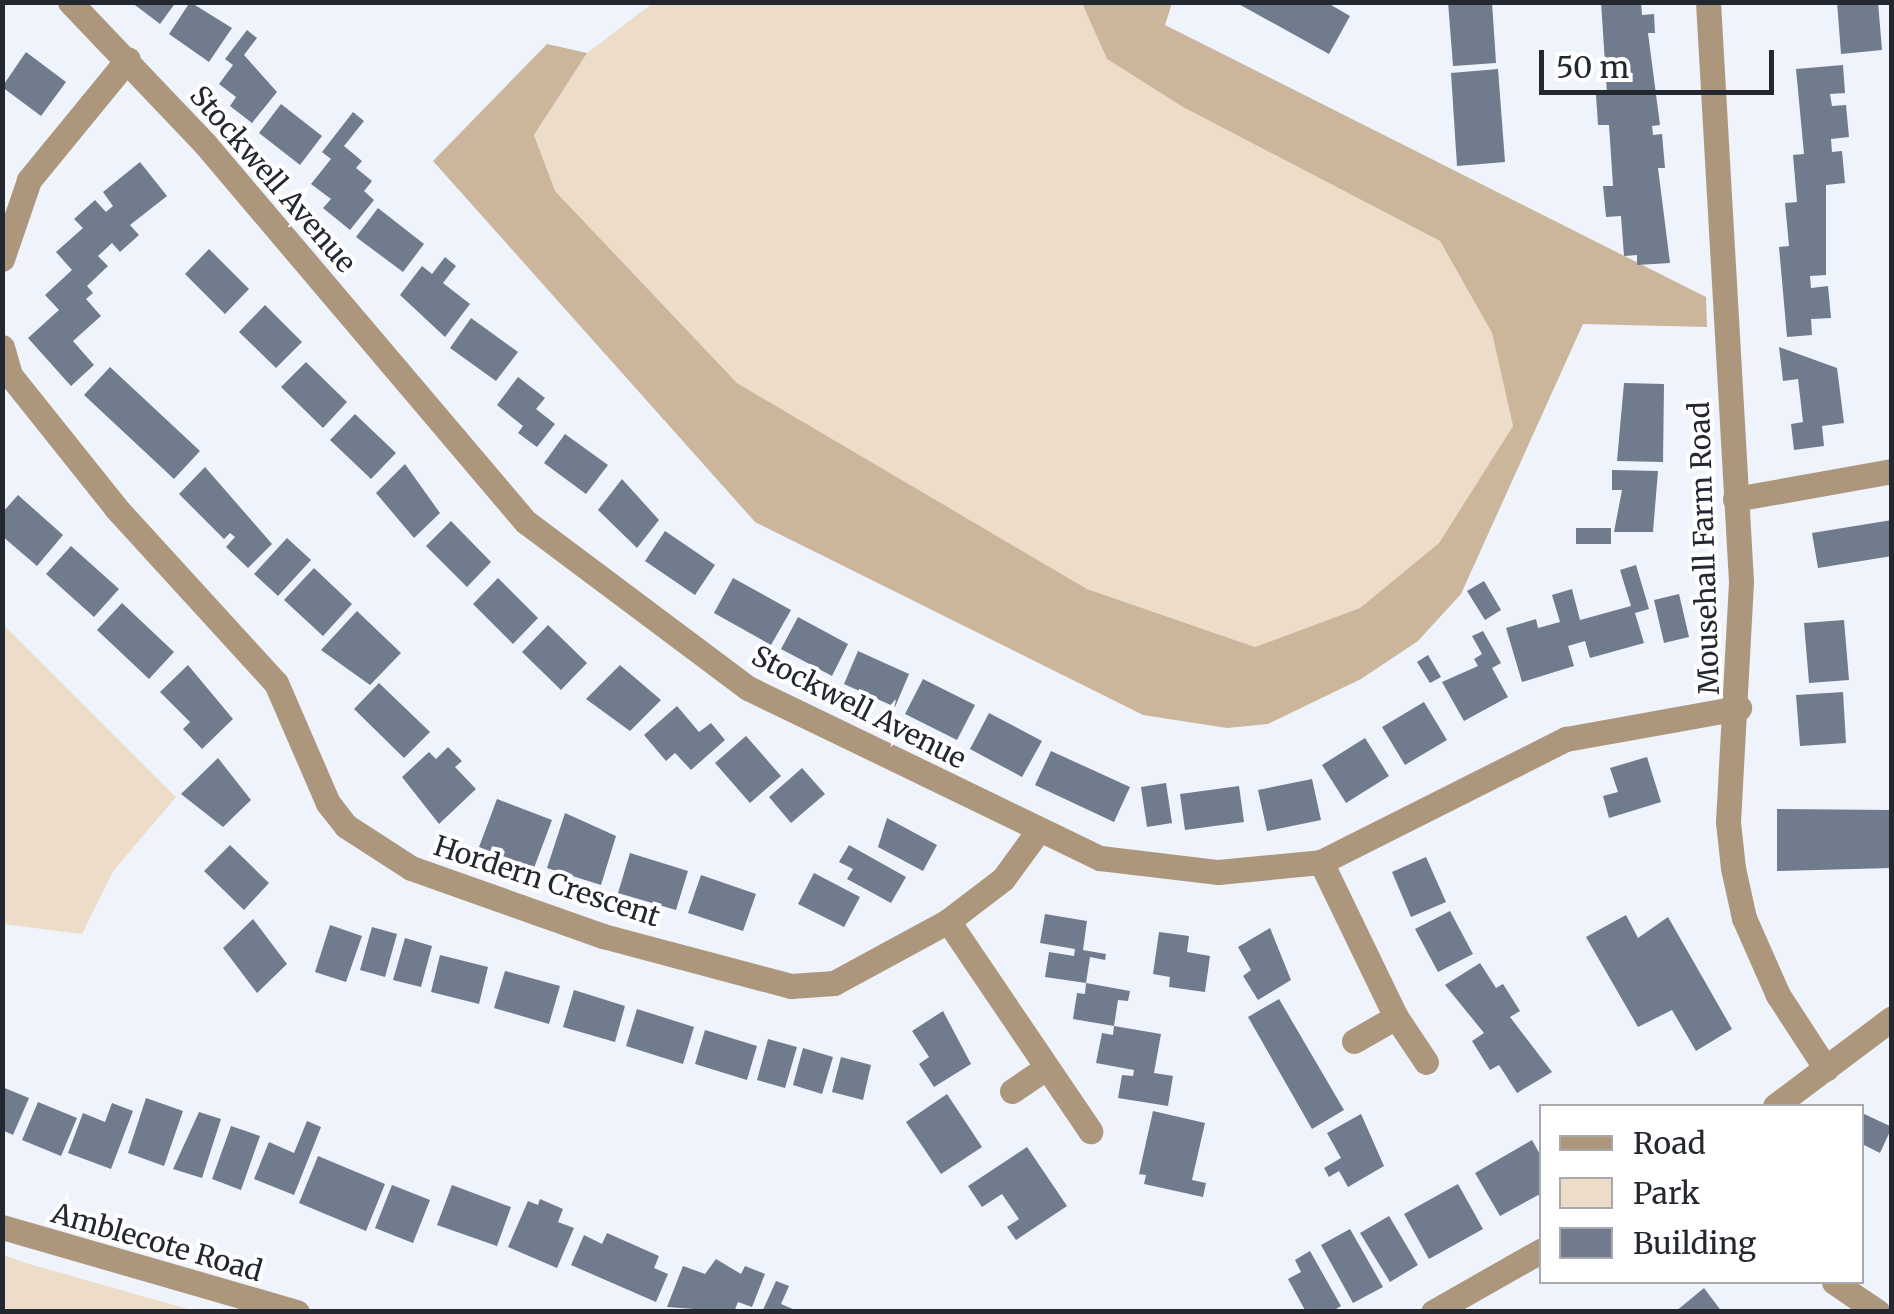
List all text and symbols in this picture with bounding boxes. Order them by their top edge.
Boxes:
scale bar [1544,30,1779,92]
text: 50 m [1556,48,1629,86]
street label: Stockwell Avenue [183,79,363,279]
street label: Mousehall Farm Road [1682,401,1726,695]
street label: Stockwell Avenue [746,639,972,775]
street label: Hordern Crescent [430,829,664,933]
legend [1539,1104,1864,1284]
text: Road [1633,1124,1706,1162]
text: Park [1633,1174,1700,1212]
street label: Amblecote Road [48,1196,266,1288]
text: Building [1633,1224,1756,1262]

